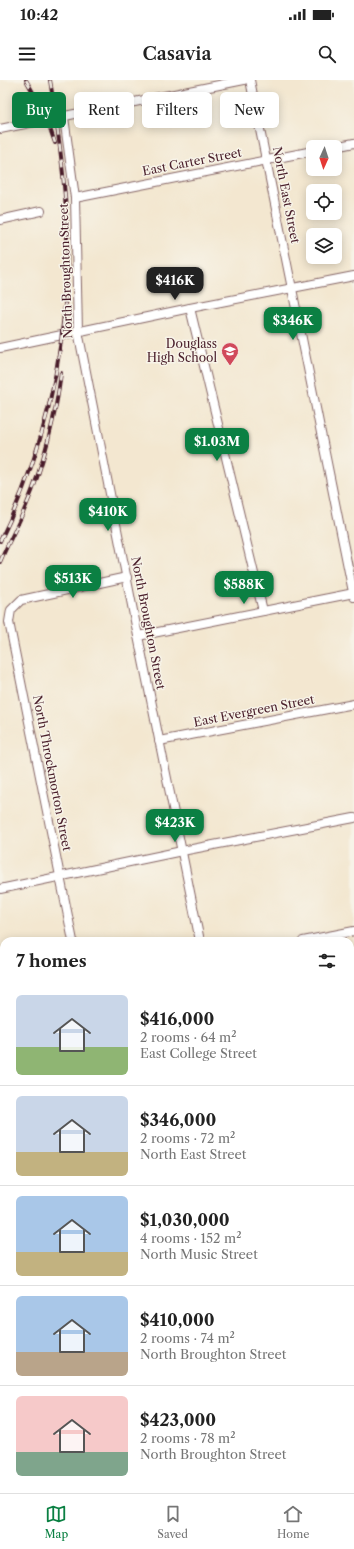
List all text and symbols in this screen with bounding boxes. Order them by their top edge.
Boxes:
text: 10:42 [20,5,58,24]
icon: menu [16,43,38,65]
text: Casavia [142,43,212,65]
icon: search [316,43,338,65]
chip: Buy [12,92,66,128]
chip: Rent [74,92,134,128]
chip: Filters [142,92,212,128]
chip: New [220,92,279,128]
north arrow [306,140,342,176]
map controls [306,140,342,264]
street label: East Carter Street [141,144,244,178]
street label: North East Street [270,145,303,245]
button: locate [306,184,342,220]
street label: North Broughton Street [56,202,75,339]
button: layers [306,228,342,264]
pin: $416K [147,267,203,301]
text: $416K [156,272,194,288]
pin: $346K [265,307,321,341]
text: $346K [273,312,313,328]
place label: Douglass High School [147,336,217,365]
school or university icon: Douglass High School [220,341,240,366]
pin: $1.03M [184,428,250,462]
text: $1.03M [194,433,240,449]
pin: $410K [80,498,136,532]
text: $410K [88,503,128,519]
street label: North Broughton Street [128,555,169,691]
pin: $513K [45,565,101,599]
text: $513K [54,570,92,586]
pin: $588K [216,571,272,605]
text: $588K [224,576,264,592]
street label: East Evergreen Street [192,691,316,730]
street label: North Throckmorton Street [30,694,75,853]
pin: $423K [147,809,203,843]
text: $423K [155,814,195,830]
icon: filters [316,950,338,972]
text: 7 homes [16,951,87,971]
text: $416,000 [140,1009,214,1029]
icon: home [48,1011,96,1059]
text: 2 rooms · 64 m² [140,1029,237,1045]
text: East College Street [140,1045,257,1061]
text: $346,000 [140,1110,216,1130]
icon: home [48,1112,96,1160]
text: 2 rooms · 72 m² [140,1130,235,1146]
text: North East Street [140,1146,246,1162]
text: $1,030,000 [140,1210,230,1230]
icon: home [48,1212,96,1260]
text: 4 rooms · 152 m² [140,1230,241,1246]
text: North Music Street [140,1246,258,1262]
text: $410,000 [140,1310,215,1330]
icon: home [48,1312,96,1360]
text: 2 rooms · 74 m² [140,1330,235,1346]
text: North Broughton Street [140,1346,286,1362]
text: $423,000 [140,1410,216,1430]
icon: home [48,1412,96,1460]
text: 2 rooms · 78 m² [140,1430,236,1446]
text: North Broughton Street [140,1446,286,1462]
tab: Map [45,1503,68,1541]
tab: Saved [157,1503,188,1541]
tab: Home [277,1503,309,1541]

